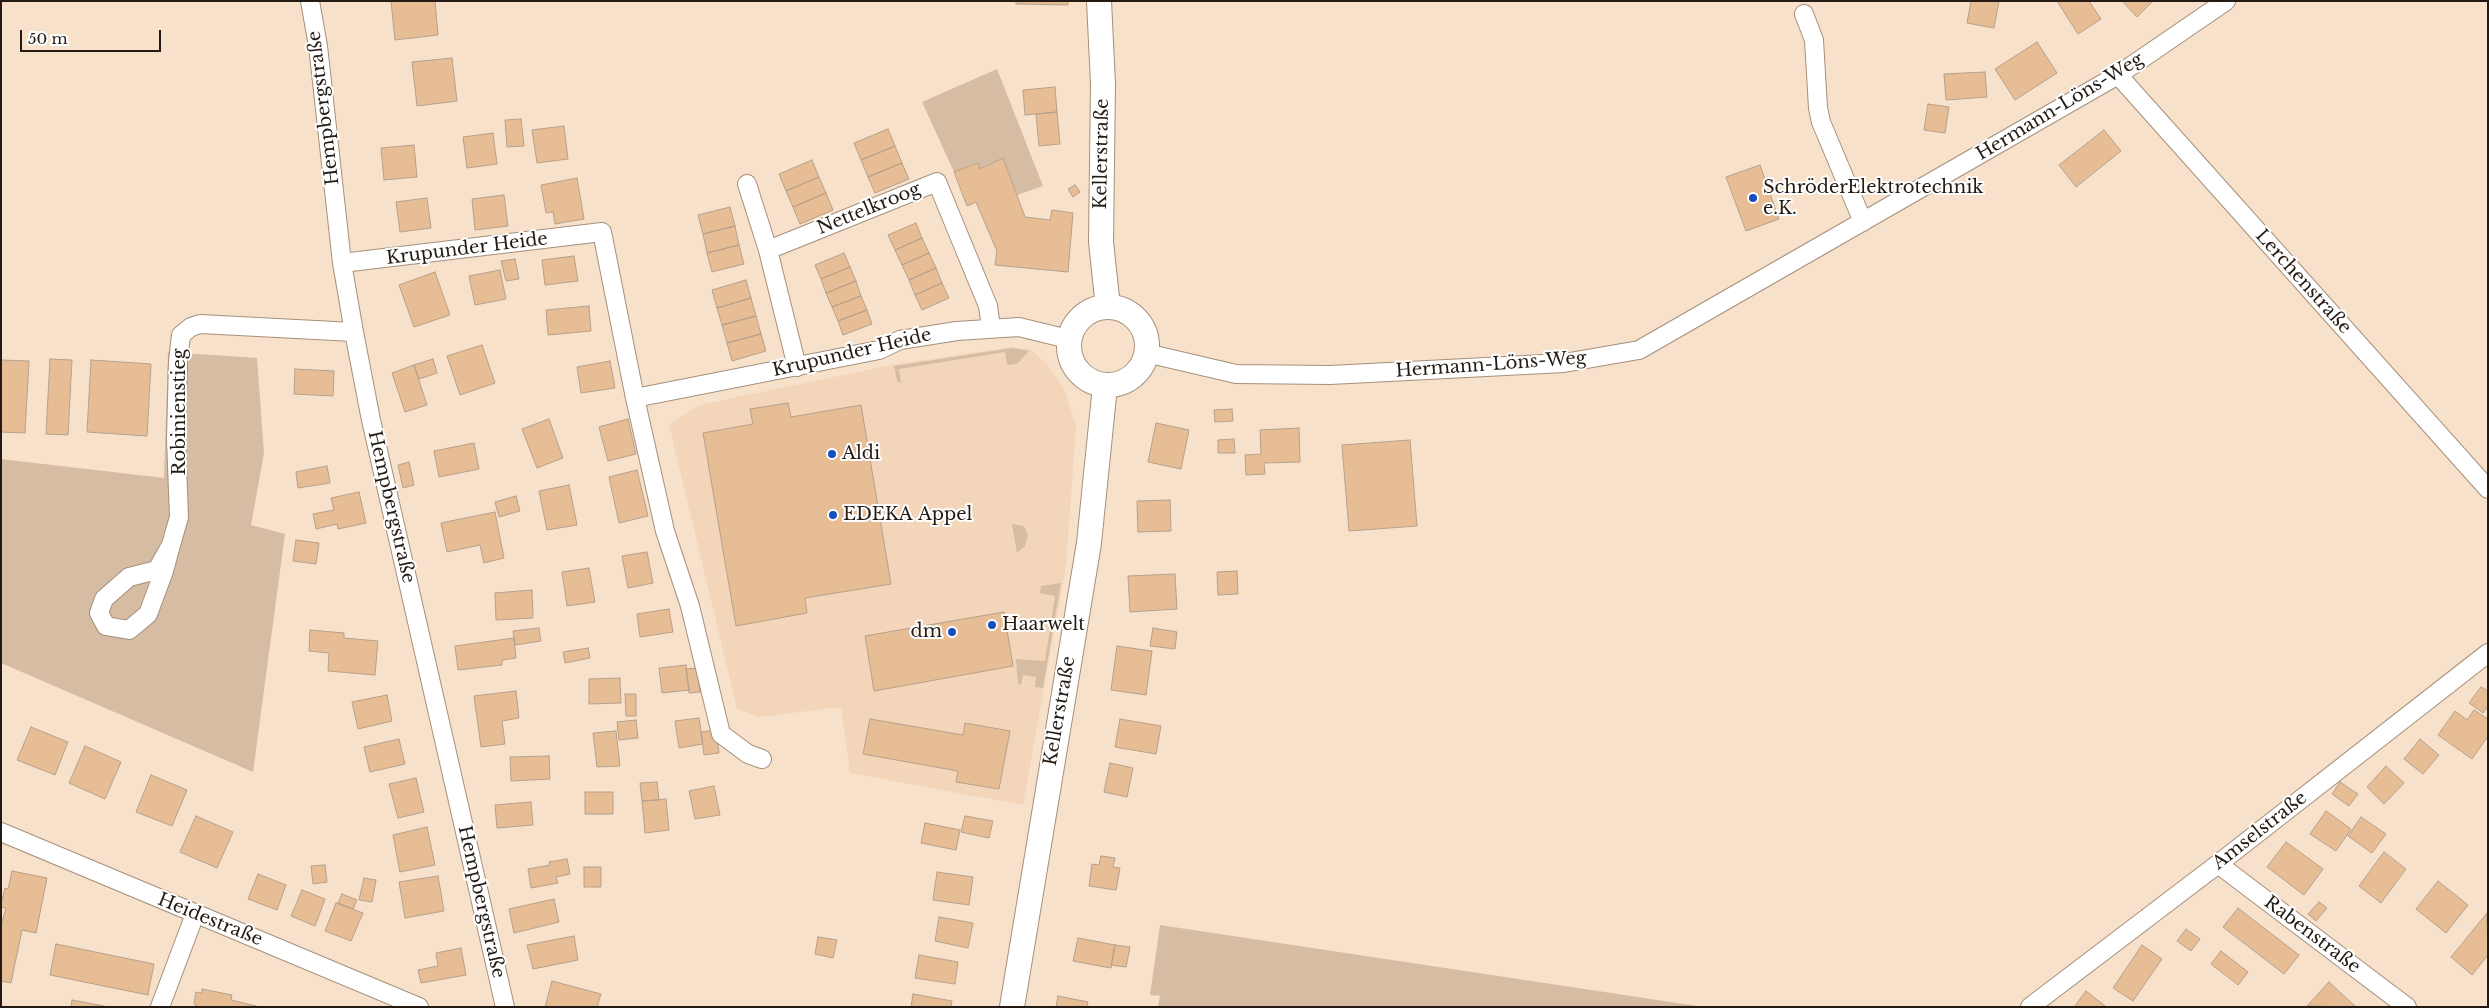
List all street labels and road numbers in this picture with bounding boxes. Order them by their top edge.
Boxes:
street label: Hempbergstraße [304,29,344,187]
street label: Hermann-Löns-Weg [1972,49,2148,165]
street label: Kellerstraße [1090,98,1114,210]
street label: Nettelkroog [814,178,924,240]
street label: Lerchenstraße [2251,225,2355,339]
street label: Krupunder Heide [385,228,549,270]
street label: Krupunder Heide [770,324,934,382]
street label: Robinienstieg [169,348,191,476]
street label: Hermann-Löns-Weg [1395,348,1587,382]
street label: Hempbergstraße [363,429,419,585]
street label: Kellerstraße [1040,655,1080,767]
street label: Amselstraße [2209,787,2311,875]
street label: Hempbergstraße [453,824,509,980]
street label: Heidestraße [154,889,266,951]
street label: Rabenstraße [2260,892,2364,978]

